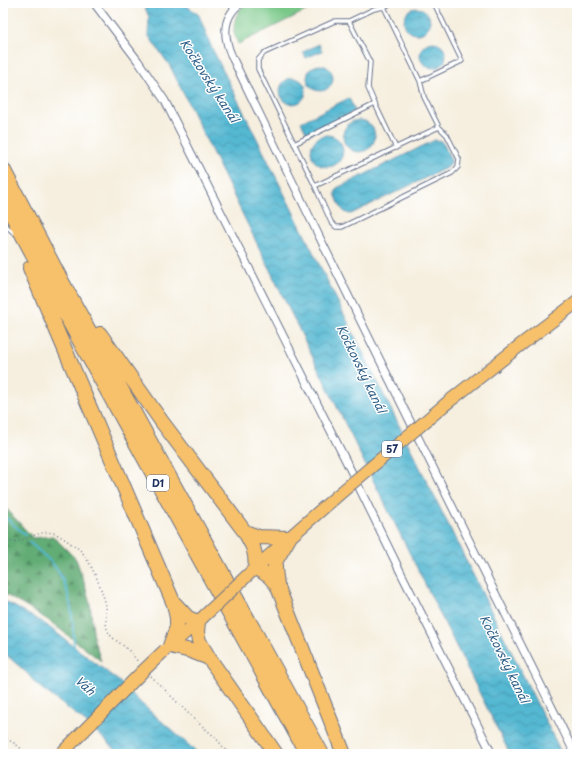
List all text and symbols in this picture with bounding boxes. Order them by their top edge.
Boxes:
water label: Kočkovský kanál [176,35,245,127]
water label: Kočkovský kanál [333,321,392,417]
road number: 57 [382,441,402,457]
road number: D1 [147,475,169,491]
water label: Kočkovský kanál [476,611,535,707]
water label: Váh [72,671,100,700]

